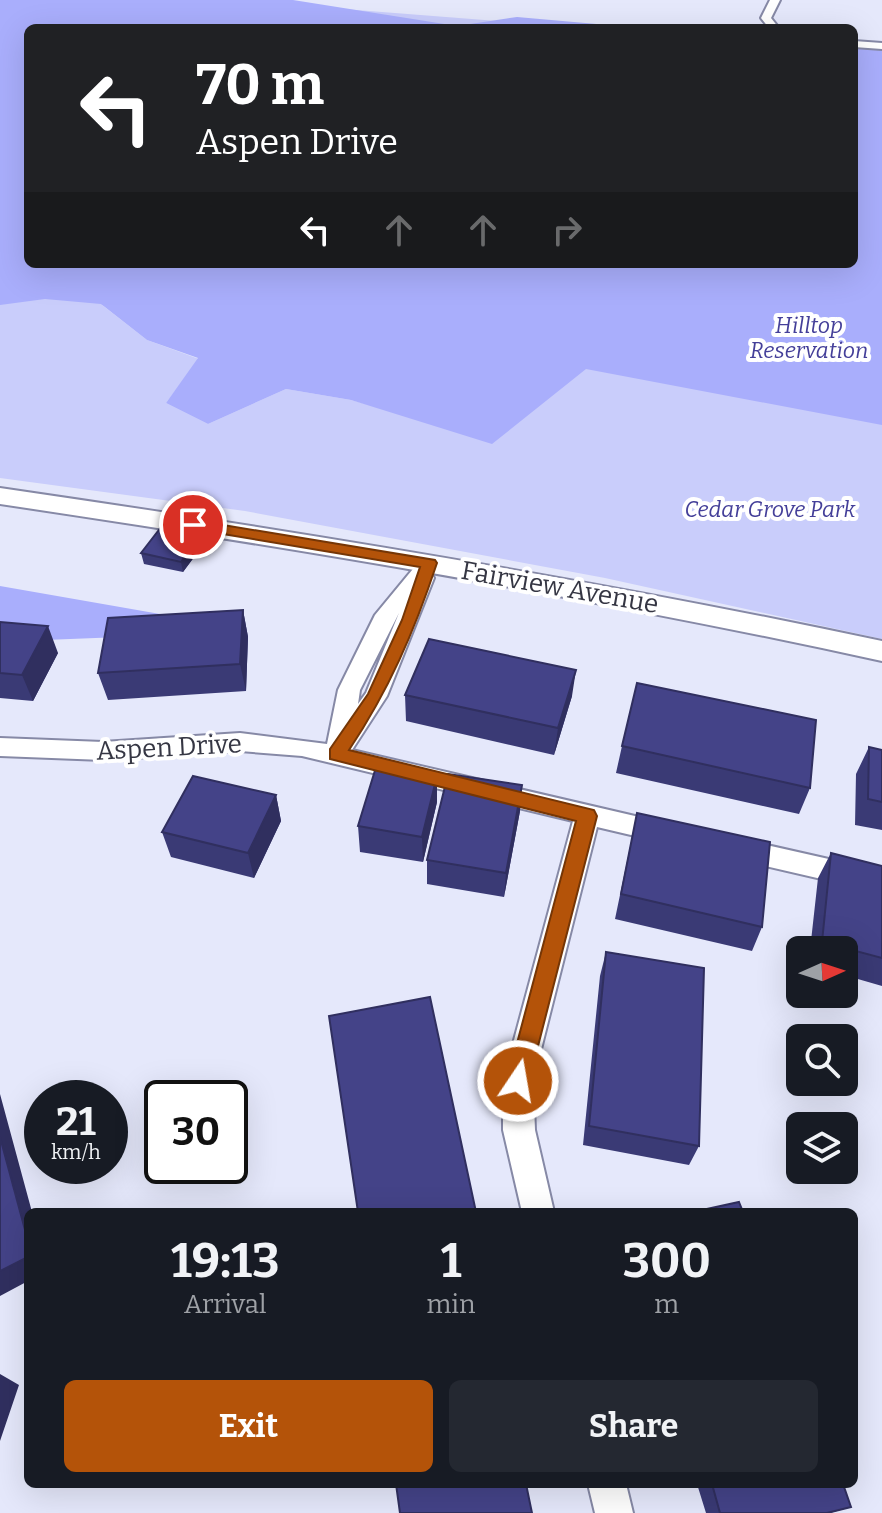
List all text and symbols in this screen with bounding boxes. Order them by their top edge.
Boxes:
text: 70 m [196,52,324,119]
icon: left [64,56,168,160]
text: Aspen Drive [196,120,398,164]
icon: left [293,208,337,252]
icon: ahead [377,208,421,252]
icon: ahead [461,208,505,252]
icon: right [545,208,589,252]
park label: Hilltop Reservation [750,312,868,364]
pin [159,491,227,559]
park label: Cedar Grove Park [685,496,857,523]
icon: arrive [171,503,215,547]
street label: Fairview Avenue [459,555,661,620]
street label: Aspen Drive [95,728,243,767]
north arrow [786,936,858,1008]
map controls [786,936,858,1184]
button: search [786,1024,858,1096]
position arrow [476,1039,560,1123]
speed limit sign: 30 [144,1080,248,1184]
text: 21 [56,1098,96,1146]
button: layers [786,1112,858,1184]
text: km/h [51,1140,101,1164]
text: 19:13 [171,1232,280,1290]
text: 1 [441,1232,461,1290]
text: 300 [622,1232,711,1290]
text: Arrival [184,1289,266,1320]
text: min [427,1289,476,1320]
text: m [654,1289,679,1320]
button: Exit [64,1380,433,1472]
button: Share [449,1380,818,1472]

